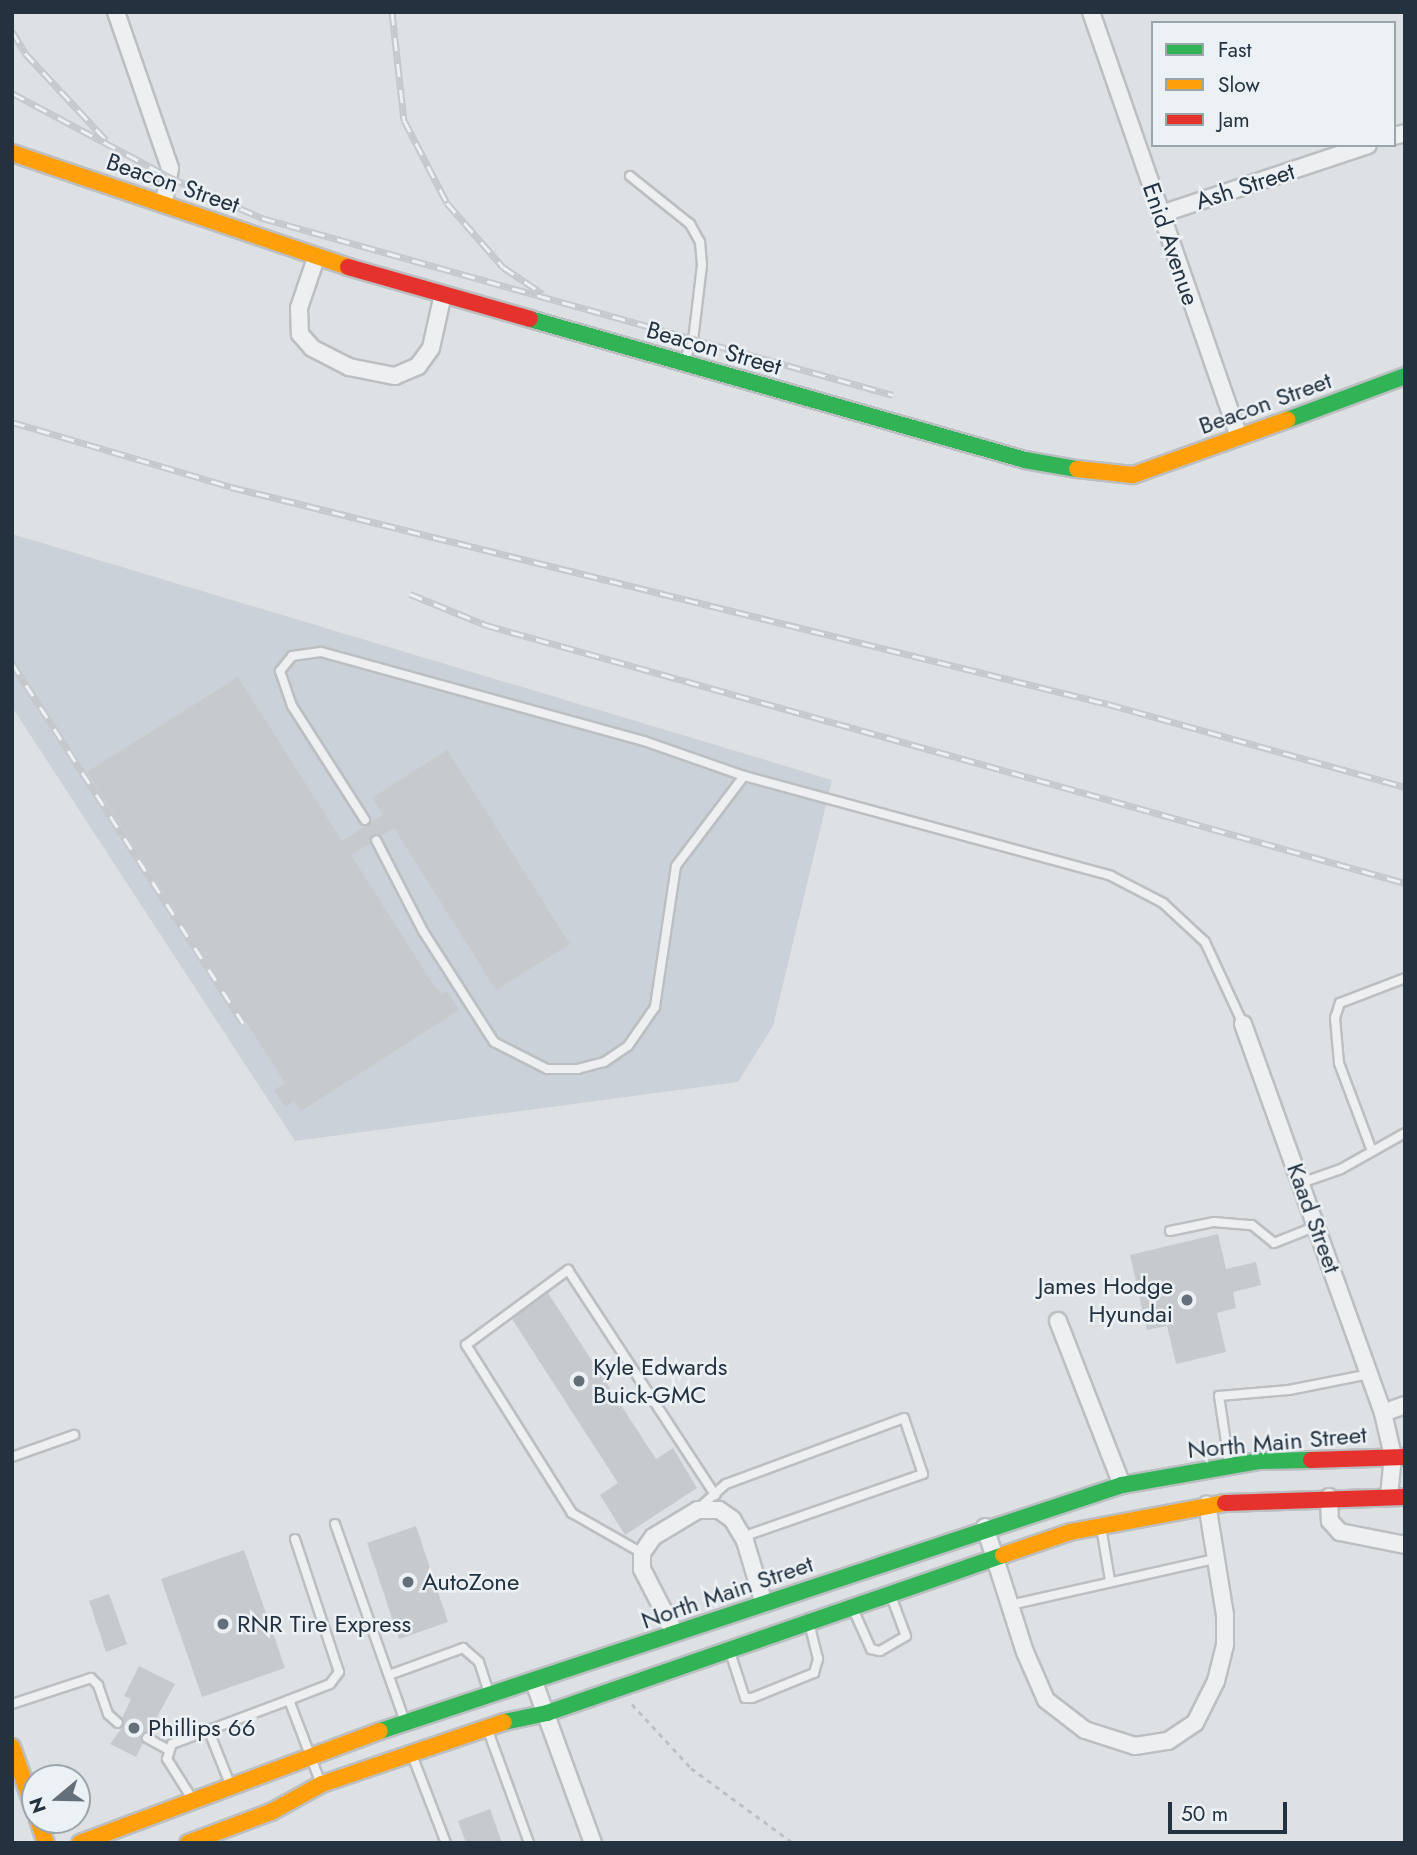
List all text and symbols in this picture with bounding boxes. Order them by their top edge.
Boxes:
legend [1151,21,1396,147]
text: Fast [1218,35,1251,65]
text: Slow [1218,70,1260,100]
text: Jam [1218,105,1250,135]
street label: Beacon Street [103,147,243,219]
street label: Ash Street [1192,156,1298,216]
street label: Enid Avenue [1137,179,1205,309]
street label: Beacon Street [643,315,785,381]
street label: Beacon Street [1195,366,1335,440]
street label: Kaad Street [1281,1159,1347,1277]
place label: James Hodge Hyundai [1038,1272,1173,1328]
marker: James Hodge Hyundai [1179,1292,1195,1308]
place label: Kyle Edwards Buick-GMC [593,1353,727,1409]
marker: Kyle Edwards Buick-GMC [571,1373,587,1389]
street label: North Main Street [1186,1420,1368,1464]
street label: North Main Street [637,1549,817,1635]
place label: AutoZone [422,1568,519,1596]
marker: AutoZone [400,1574,416,1590]
place label: RNR Tire Express [237,1610,411,1638]
marker: RNR Tire Express [215,1616,231,1632]
place label: Phillips 66 [148,1714,255,1742]
marker: Phillips 66 [126,1720,142,1736]
north arrow [21,1764,91,1834]
scale bar [1172,1788,1291,1832]
text: N [22,1794,53,1817]
text: 50 m [1181,1799,1228,1829]

